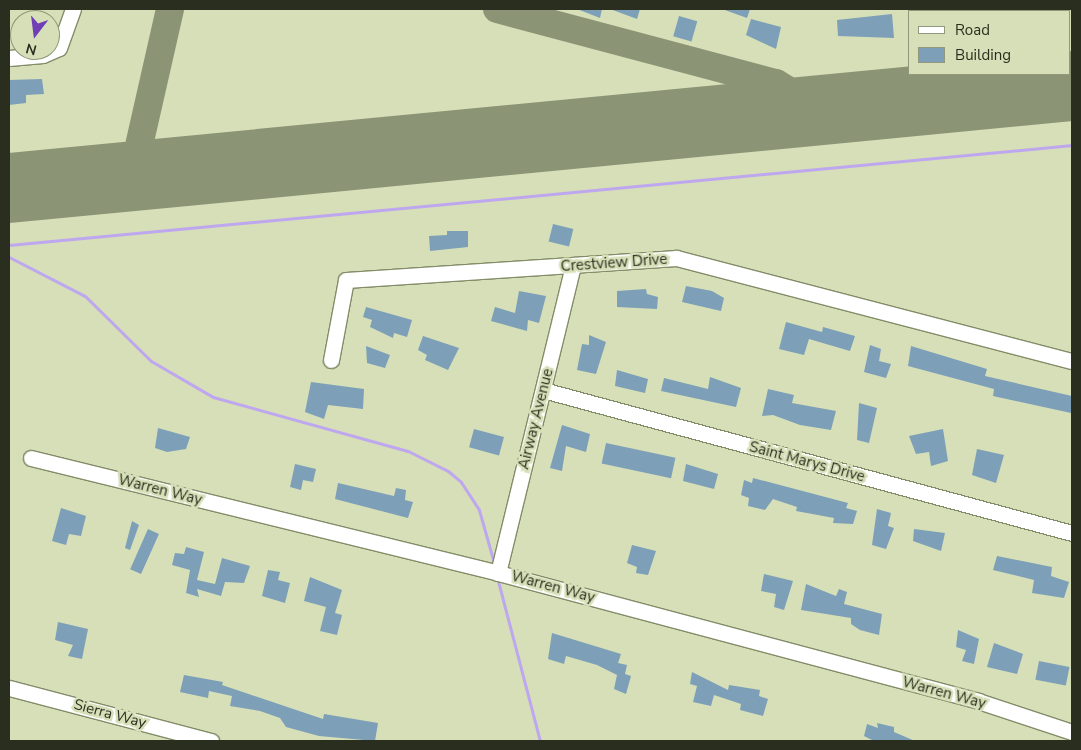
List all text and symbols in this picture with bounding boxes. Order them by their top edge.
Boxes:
north arrow [10,10,60,60]
legend [908,10,1071,75]
text: Road [955,20,990,40]
text: N [24,38,39,60]
text: Building [955,45,1011,65]
street label: Crestview Drive [560,250,668,276]
street label: Airway Avenue [515,367,557,471]
street label: Saint Marys Drive [747,438,867,486]
street label: Warren Way [116,471,204,509]
street label: Warren Way [509,567,597,607]
street label: Warren Way [900,673,988,713]
street label: Sierra Way [72,696,148,732]

